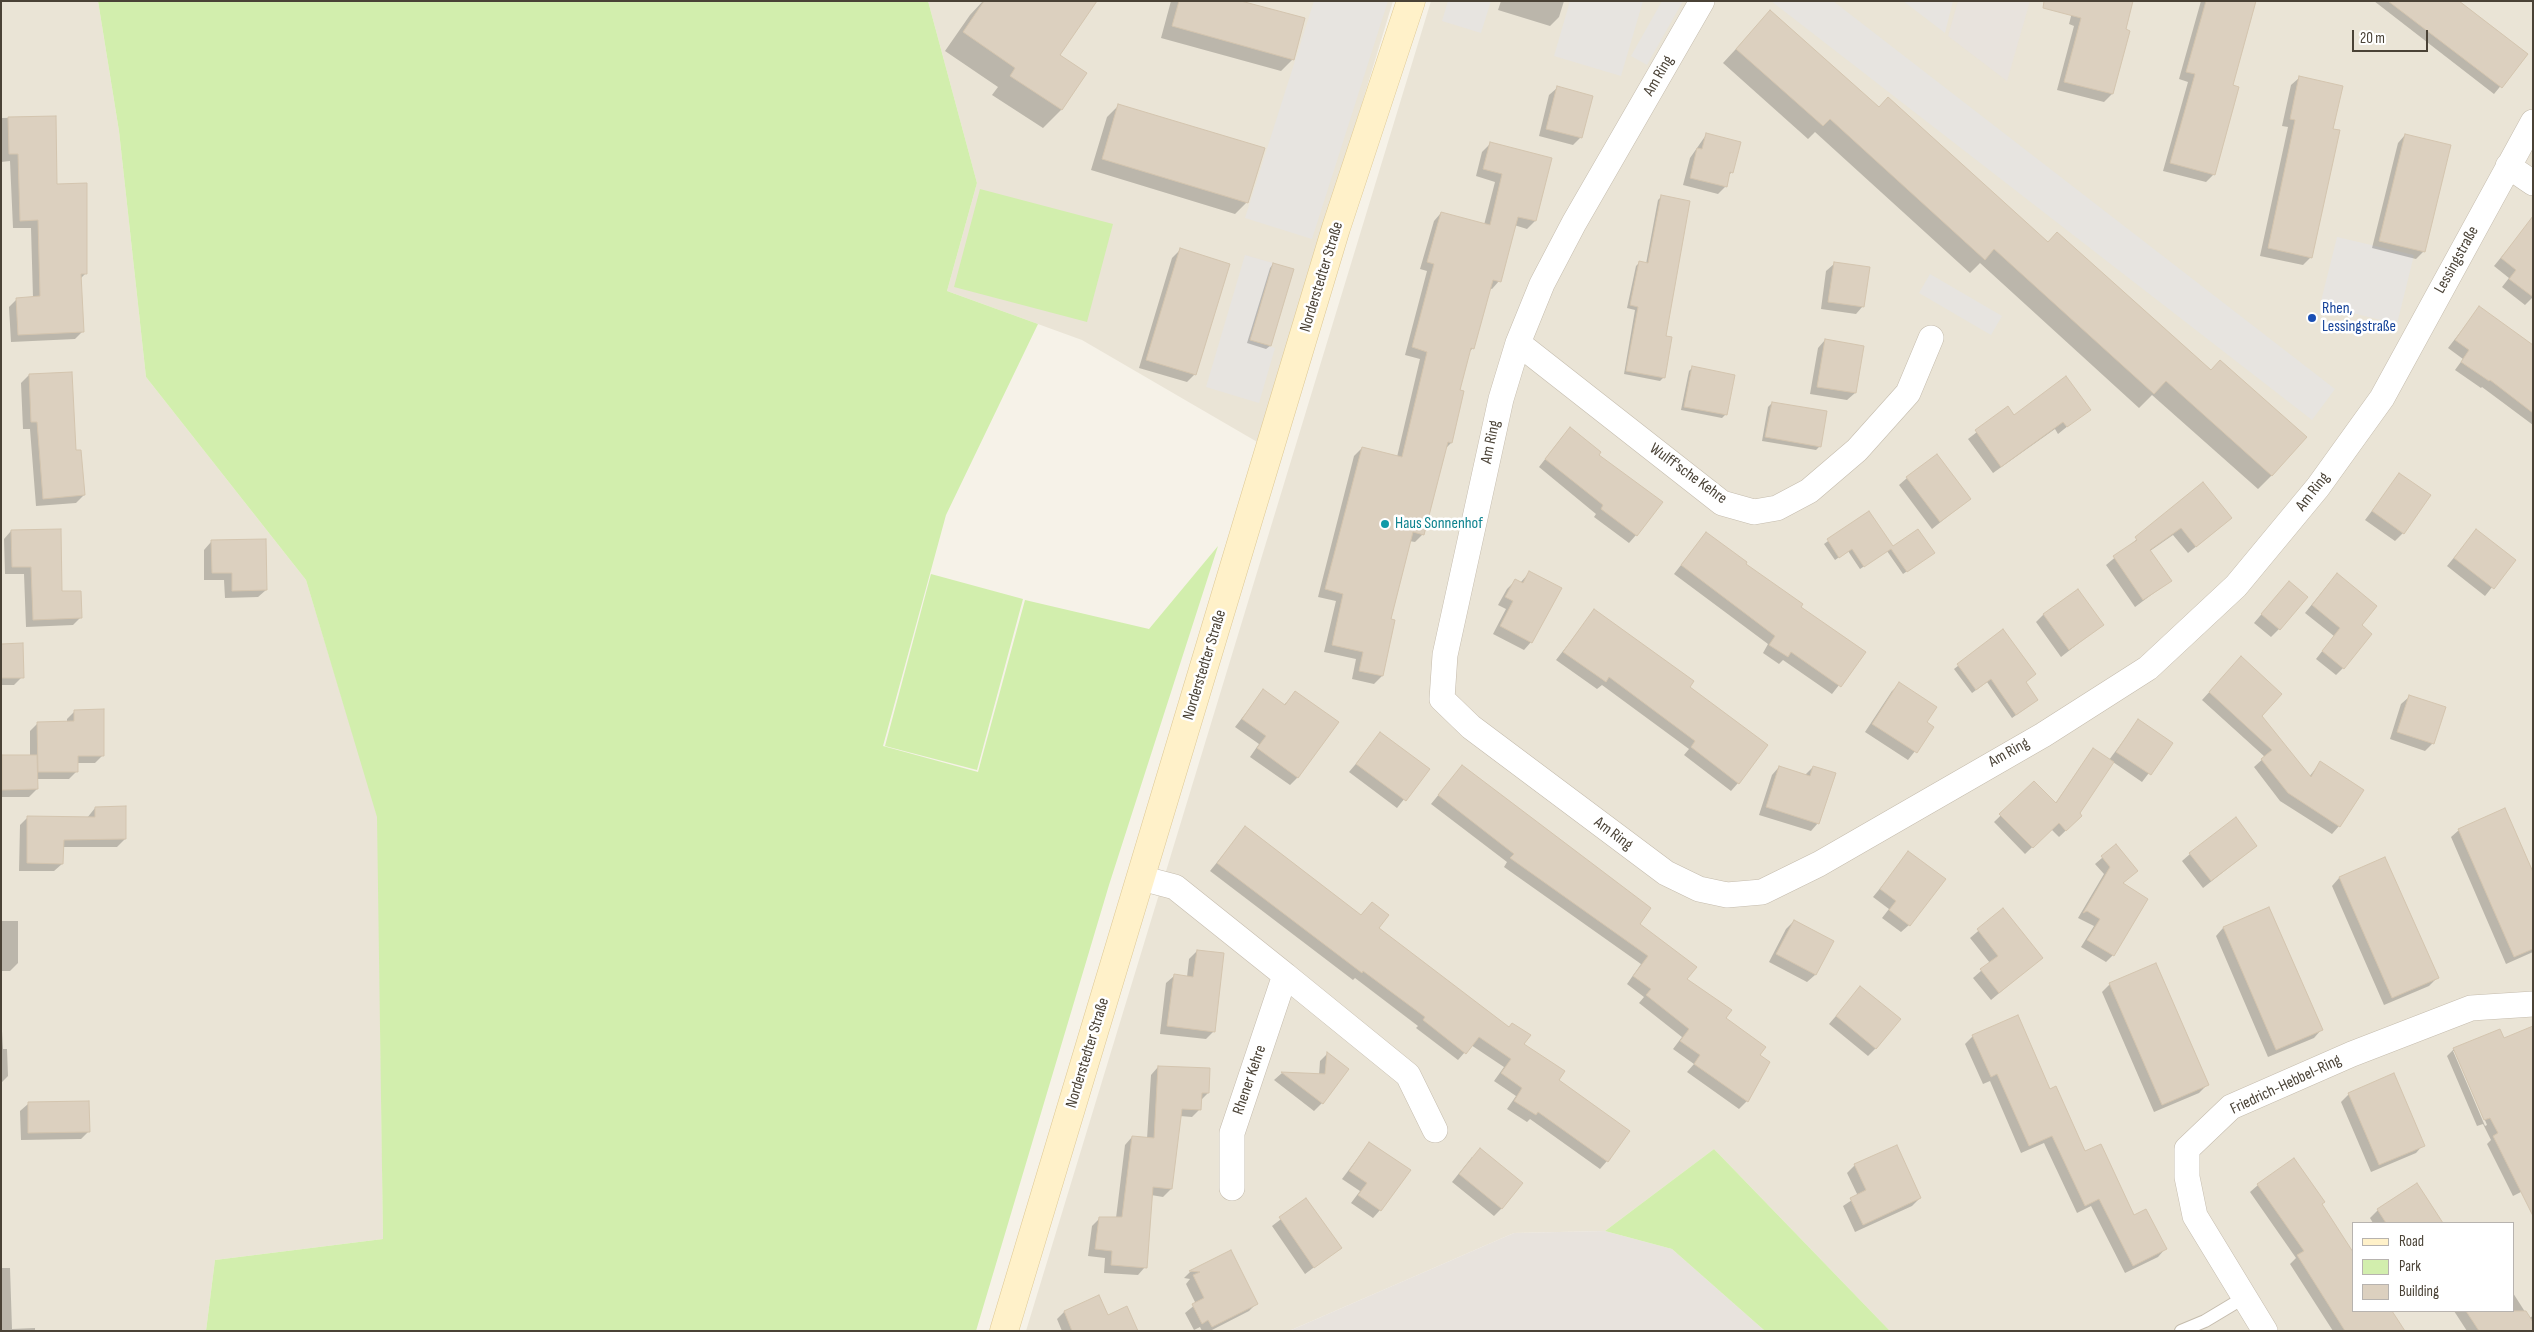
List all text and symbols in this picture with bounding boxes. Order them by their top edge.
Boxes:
scale bar [2354,20,2430,52]
text: 20 m [2360,29,2385,48]
street label: Am Ring [1640,52,1678,100]
street label: Norderstedter Straße [1296,220,1348,334]
street label: Lessingstraße [2431,223,2483,297]
place label: Rhen, Lessingstraße [2322,299,2396,337]
marker: Rhen, Lessingstraße [2306,312,2318,324]
street label: Am Ring [1477,419,1505,465]
street label: Wulff'sche Kehre [1646,440,1730,508]
street label: Am Ring [2292,469,2334,515]
place label: Haus Sonnenhof [1395,514,1483,534]
marker: Haus Sonnenhof [1379,518,1391,530]
street label: Norderstedter Straße [1179,608,1231,722]
street label: Am Ring [1985,734,2033,772]
street label: Am Ring [1590,813,1636,855]
street label: Norderstedter Straße [1062,996,1114,1110]
street label: Rhener Kehre [1229,1043,1271,1117]
street label: Friedrich-Hebbel-Ring [2227,1051,2345,1119]
legend [2352,1222,2514,1312]
text: Road [2399,1232,2424,1251]
text: Park [2399,1257,2421,1276]
text: Building [2399,1282,2439,1301]

